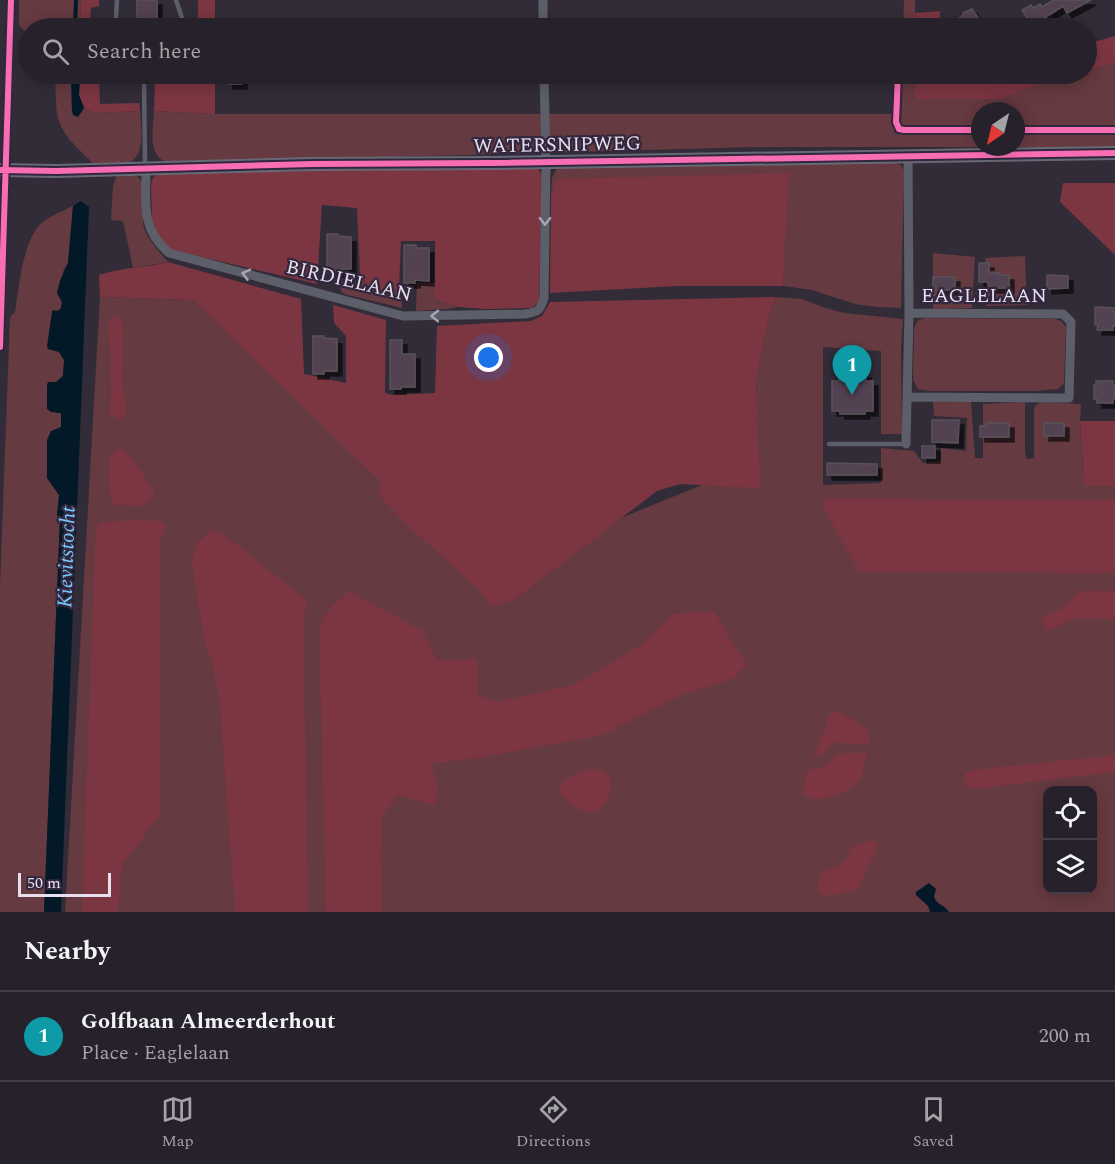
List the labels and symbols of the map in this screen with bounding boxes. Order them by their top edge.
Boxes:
north arrow [971,102,1025,156]
street label: WATERSNIPWEG [473,129,641,161]
one-way arrow [539,216,552,225]
street label: BIRDIELAAN [283,252,415,310]
one-way arrow [241,268,251,281]
street label: EAGLELAAN [921,281,1047,311]
one-way arrow [431,310,440,322]
your location [474,343,503,372]
pin: 1 [832,346,872,395]
water label: Kievitstocht [49,505,85,608]
scale bar [18,870,111,898]

